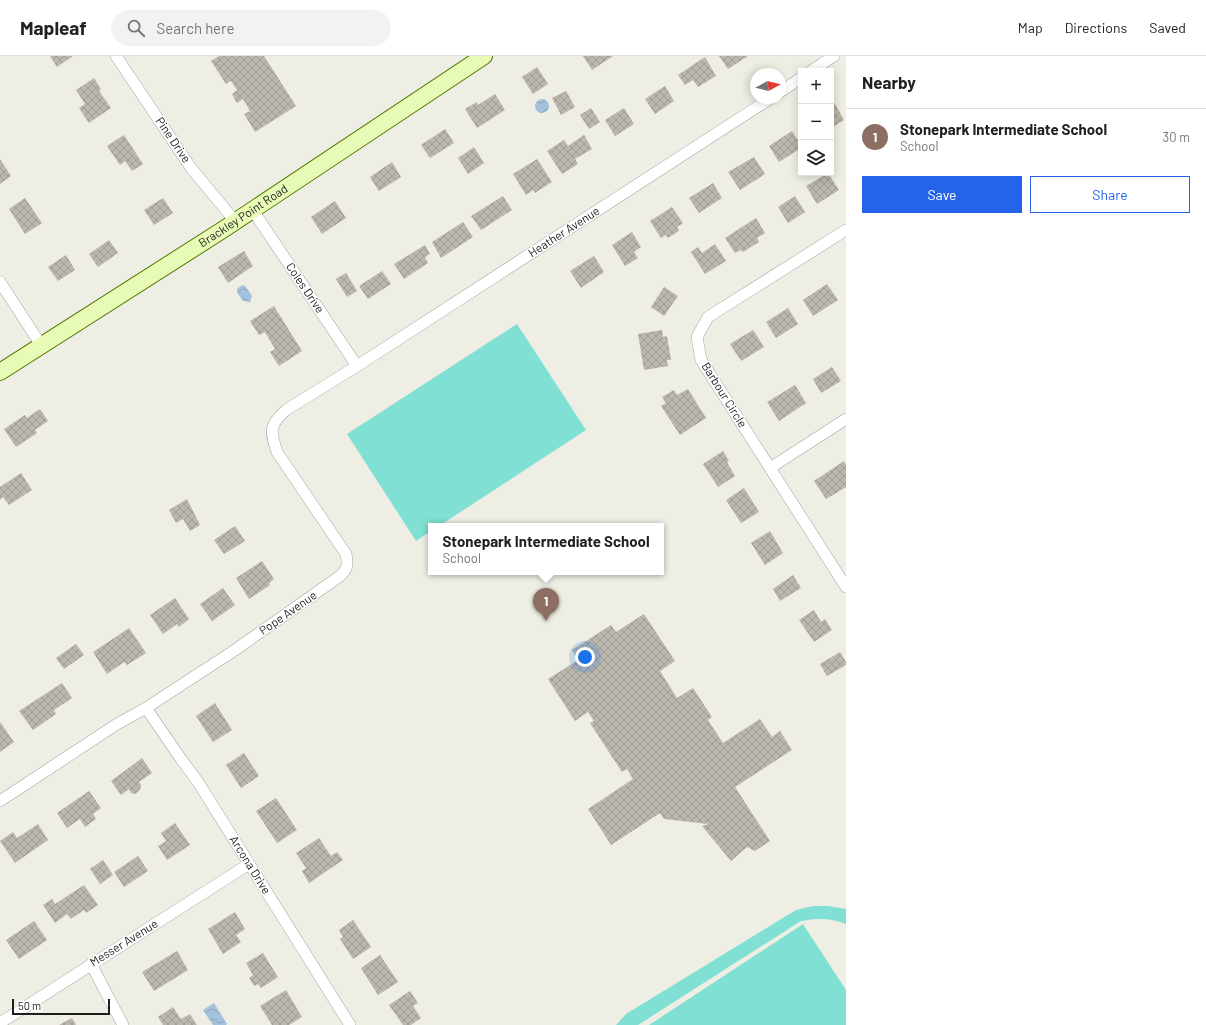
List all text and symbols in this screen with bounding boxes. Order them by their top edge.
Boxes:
search box [111,10,391,46]
text: Mapleaf [20,16,87,39]
icon: search [125,17,147,39]
text: Search here [157,19,235,37]
text: Map [1018,19,1043,36]
text: Directions [1065,19,1127,36]
text: Saved [1149,19,1186,36]
north arrow [750,68,786,104]
map controls [798,68,834,176]
button: + [798,68,834,104]
text: Nearby [862,72,916,92]
button: − [798,104,834,140]
street label: Pine Drive [153,114,194,165]
text: Stonepark Intermediate School [900,120,1107,138]
text: 1 [873,129,877,145]
text: 30 m [1163,129,1190,145]
text: School [900,138,938,154]
button: layers [798,140,834,176]
button: Save [862,176,1022,213]
button: Share [1030,176,1190,213]
street label: Brackley Point Road [196,181,290,249]
street label: Heather Avenue [525,203,602,259]
street label: Coles Drive [284,260,328,315]
street label: Barbour Circle [699,359,750,430]
popup [428,523,664,575]
text: Stonepark Intermediate School [442,532,650,550]
text: School [442,550,481,566]
street label: Pope Avenue [256,587,319,637]
pin: 1 [533,588,559,621]
your location [575,647,595,667]
street label: Arcona Drive [227,833,274,896]
street label: Messer Avenue [87,916,160,969]
scale bar [12,997,110,1016]
text: 50 m [18,999,41,1012]

